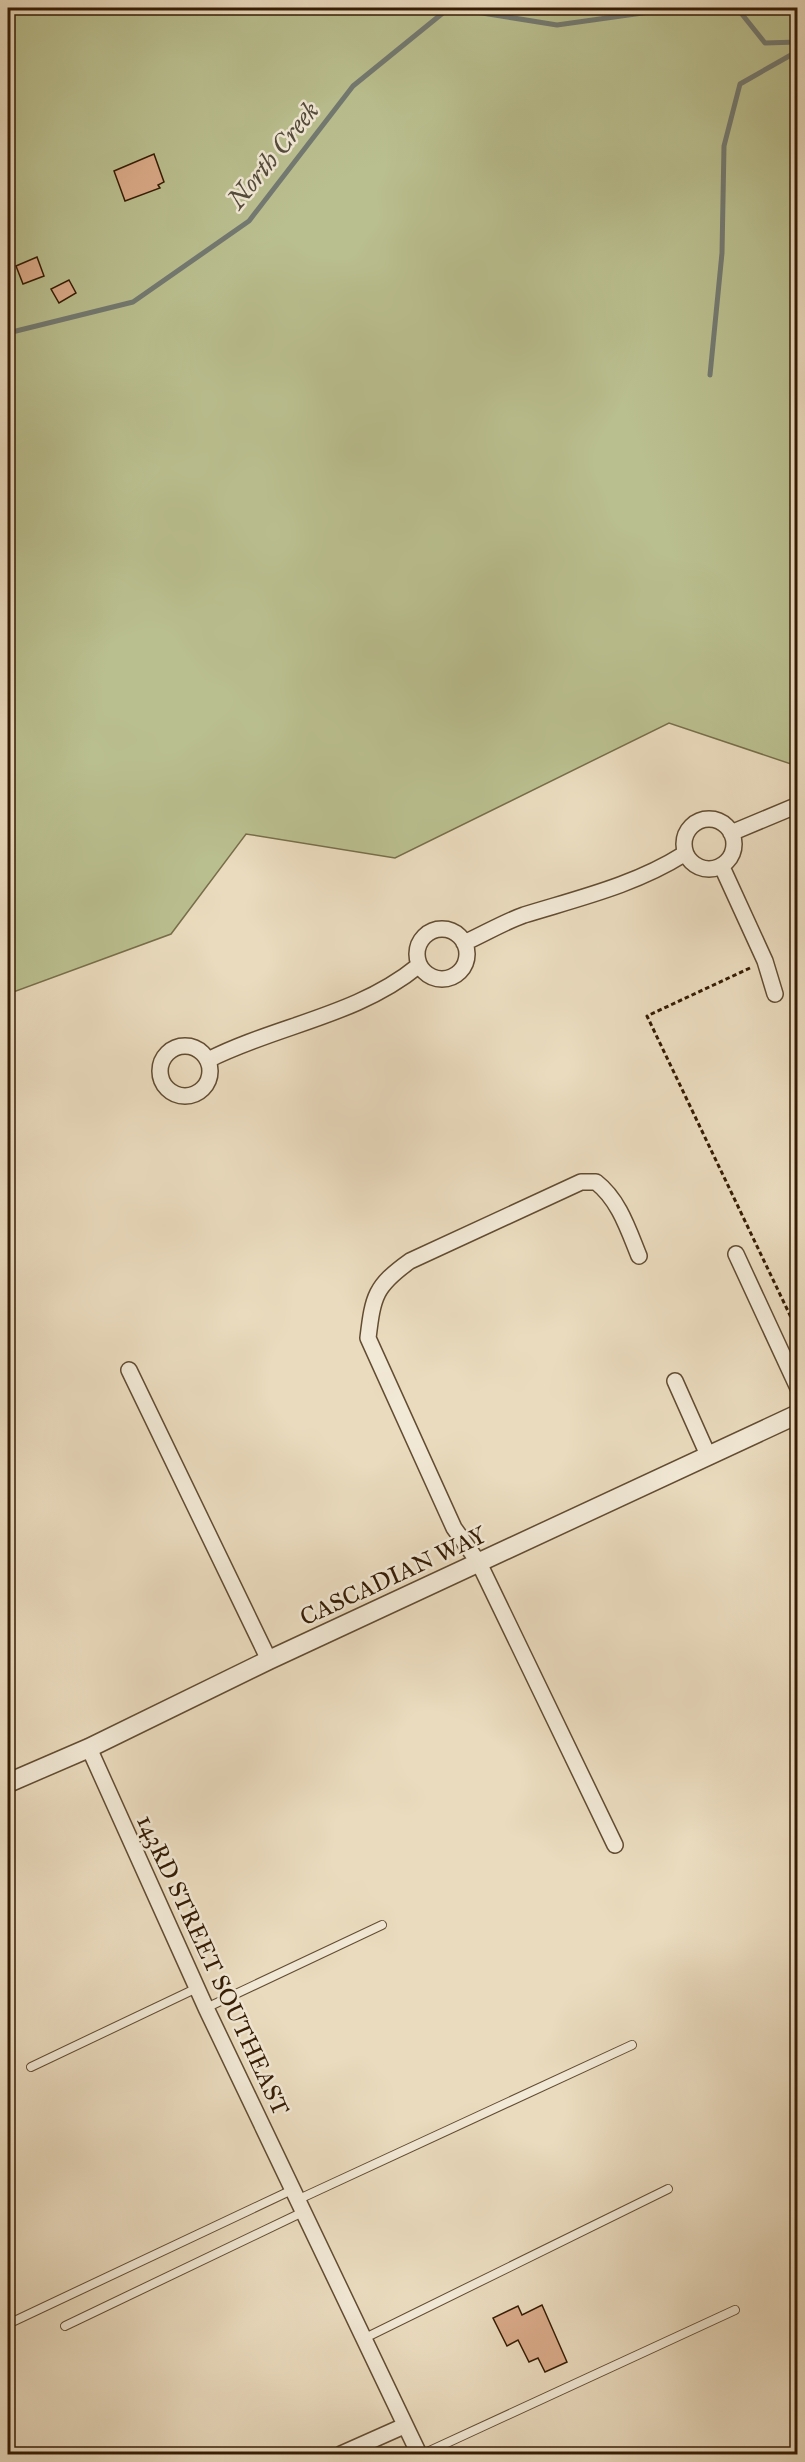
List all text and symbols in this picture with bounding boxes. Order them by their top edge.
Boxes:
water label: North Creek [219,95,326,217]
street label: CASCADIAN WAY [295,1519,492,1632]
street label: 143RD STREET SOUTHEAST [130,1810,296,2120]

